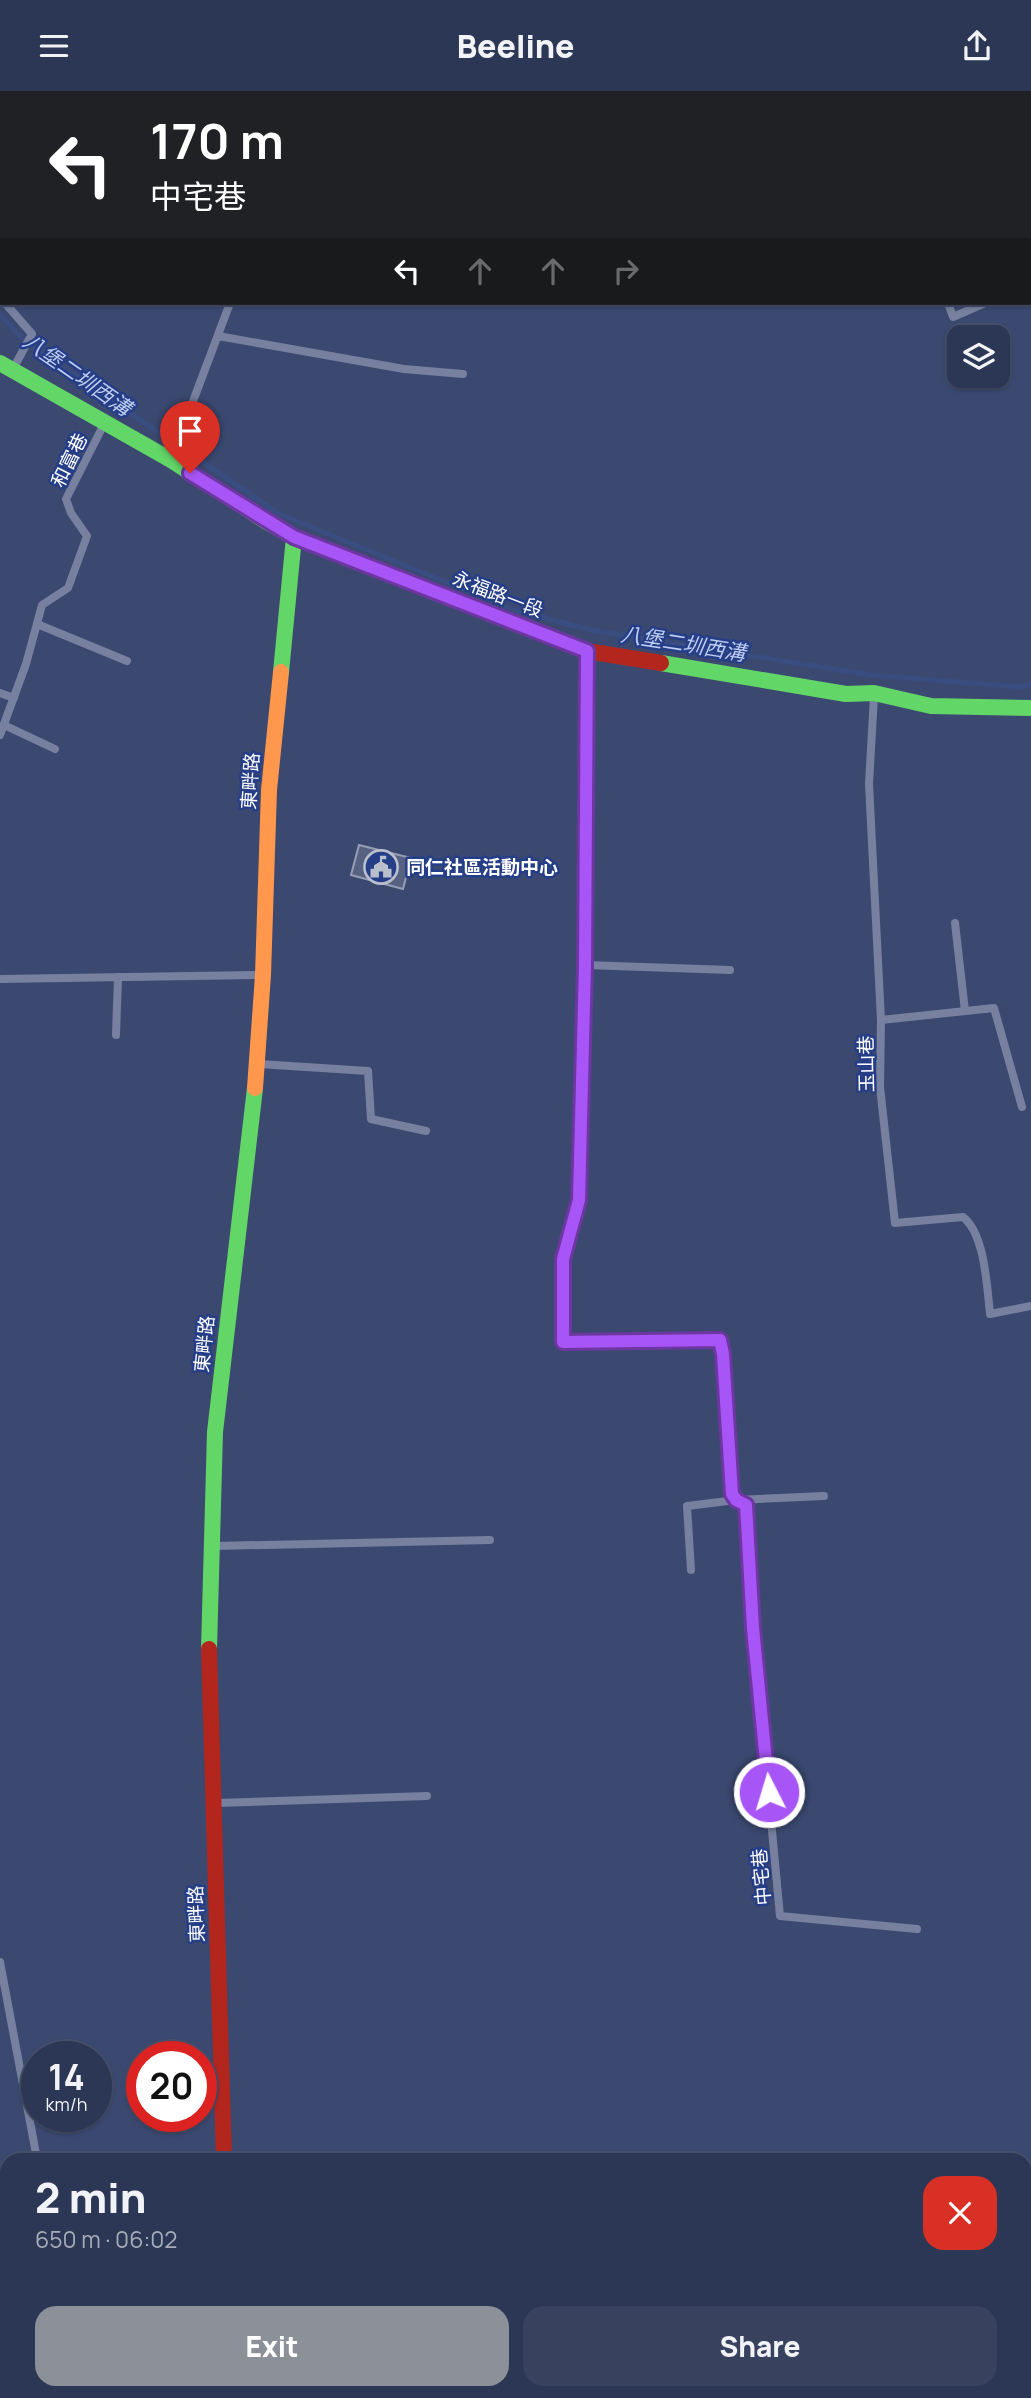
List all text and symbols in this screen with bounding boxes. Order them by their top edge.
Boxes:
text: Beeline [457,24,574,68]
icon: menu [35,27,73,65]
icon: share [958,27,996,65]
text: 170 m [150,107,284,174]
icon: left [35,119,126,210]
text: 中宅巷 [150,174,246,218]
icon: left [388,252,426,290]
icon: ahead [461,252,499,290]
icon: ahead [534,252,572,290]
icon: right [607,252,645,290]
map controls [947,325,1010,388]
button: layers [947,325,1010,388]
water label: 八堡二圳西溝 [18,327,140,424]
pin [160,401,220,473]
icon: arrive [171,412,209,450]
street label: 和富巷 [45,429,93,491]
street label: 永福路一段 [449,565,547,623]
water label: 八堡二圳西溝 [619,619,751,667]
street label: 東畔路 [235,752,265,810]
public building icon: 同仁社區活動中心 [362,848,400,886]
place label: 同仁社區活動中心 [406,854,558,880]
street label: 玉山巷 [853,1035,879,1093]
street label: 東畔路 [188,1314,220,1374]
position arrow [732,1755,806,1829]
street label: 中宅巷 [746,1847,776,1907]
street label: 東畔路 [182,1885,210,1943]
speed limit sign: 20 [126,2041,217,2132]
text: 14 [48,2053,85,2101]
text: km/h [46,2092,87,2116]
text: 2 min [35,2168,146,2226]
button: close [923,2176,997,2250]
text: 650 m · 06:02 [35,2223,177,2255]
button: Exit [35,2306,509,2386]
button: Share [523,2306,997,2386]

